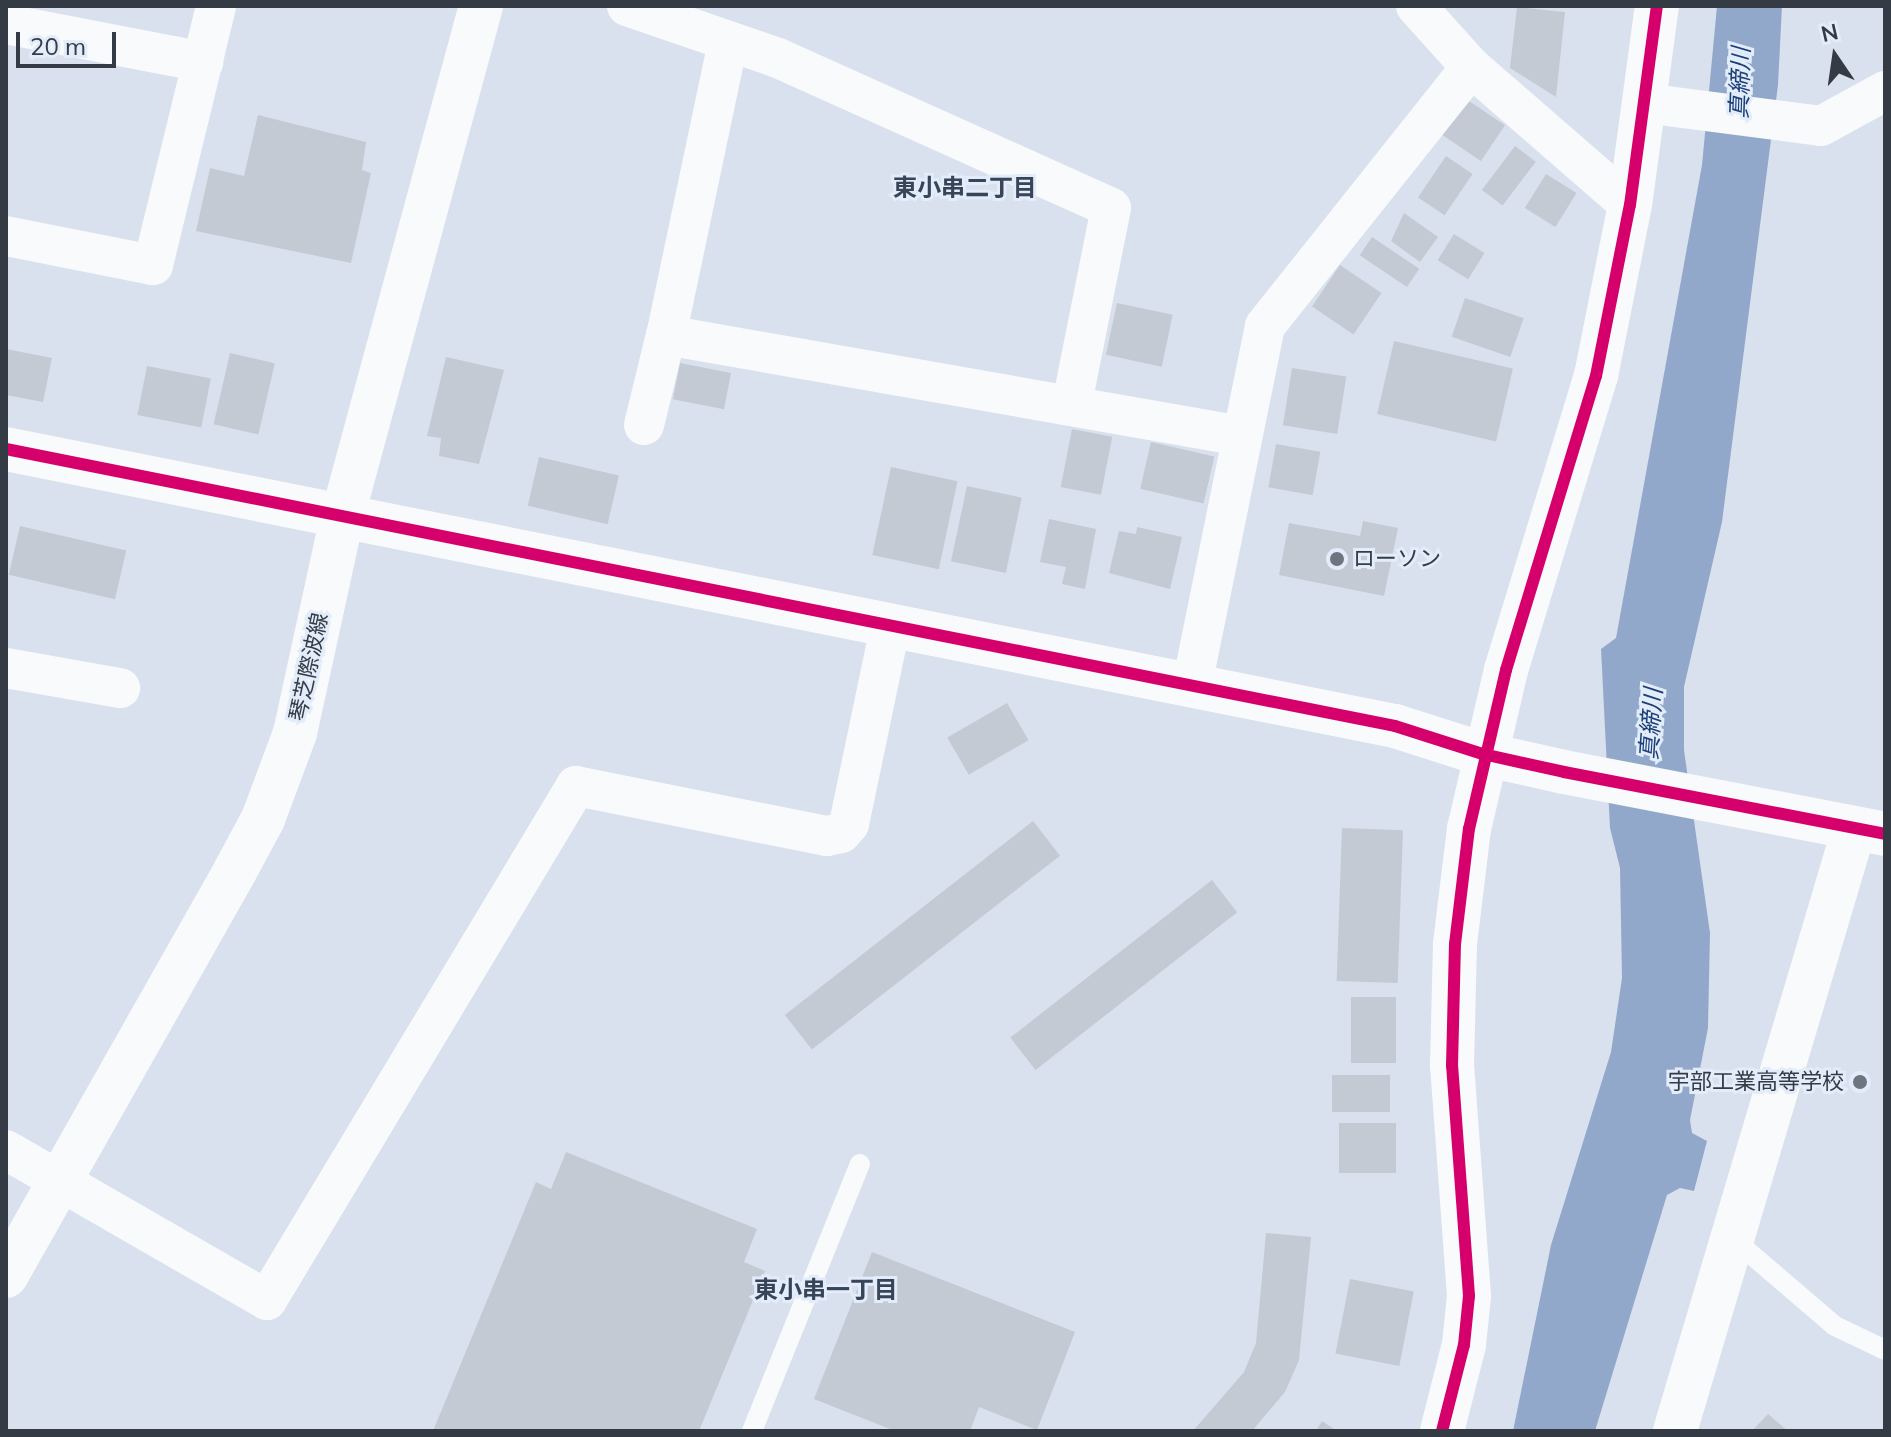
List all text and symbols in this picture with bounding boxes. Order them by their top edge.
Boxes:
scale bar [20,16,120,66]
north arrow [1795,16,1875,96]
text: N [1818,17,1841,48]
text: 20 m [30,31,86,61]
water label: 真締川 [1724,47,1756,119]
district label: 東小串二丁目 [893,174,1037,202]
place label: ローソン [1353,546,1441,572]
marker: ローソン [1328,550,1346,568]
street label: 琴芝際波線 [285,610,333,724]
water label: 真締川 [1634,687,1668,761]
place label: 宇部工業高等学校 [1668,1069,1844,1095]
marker: 宇部工業高等学校 [1851,1073,1869,1091]
district label: 東小串一丁目 [754,1276,898,1304]

